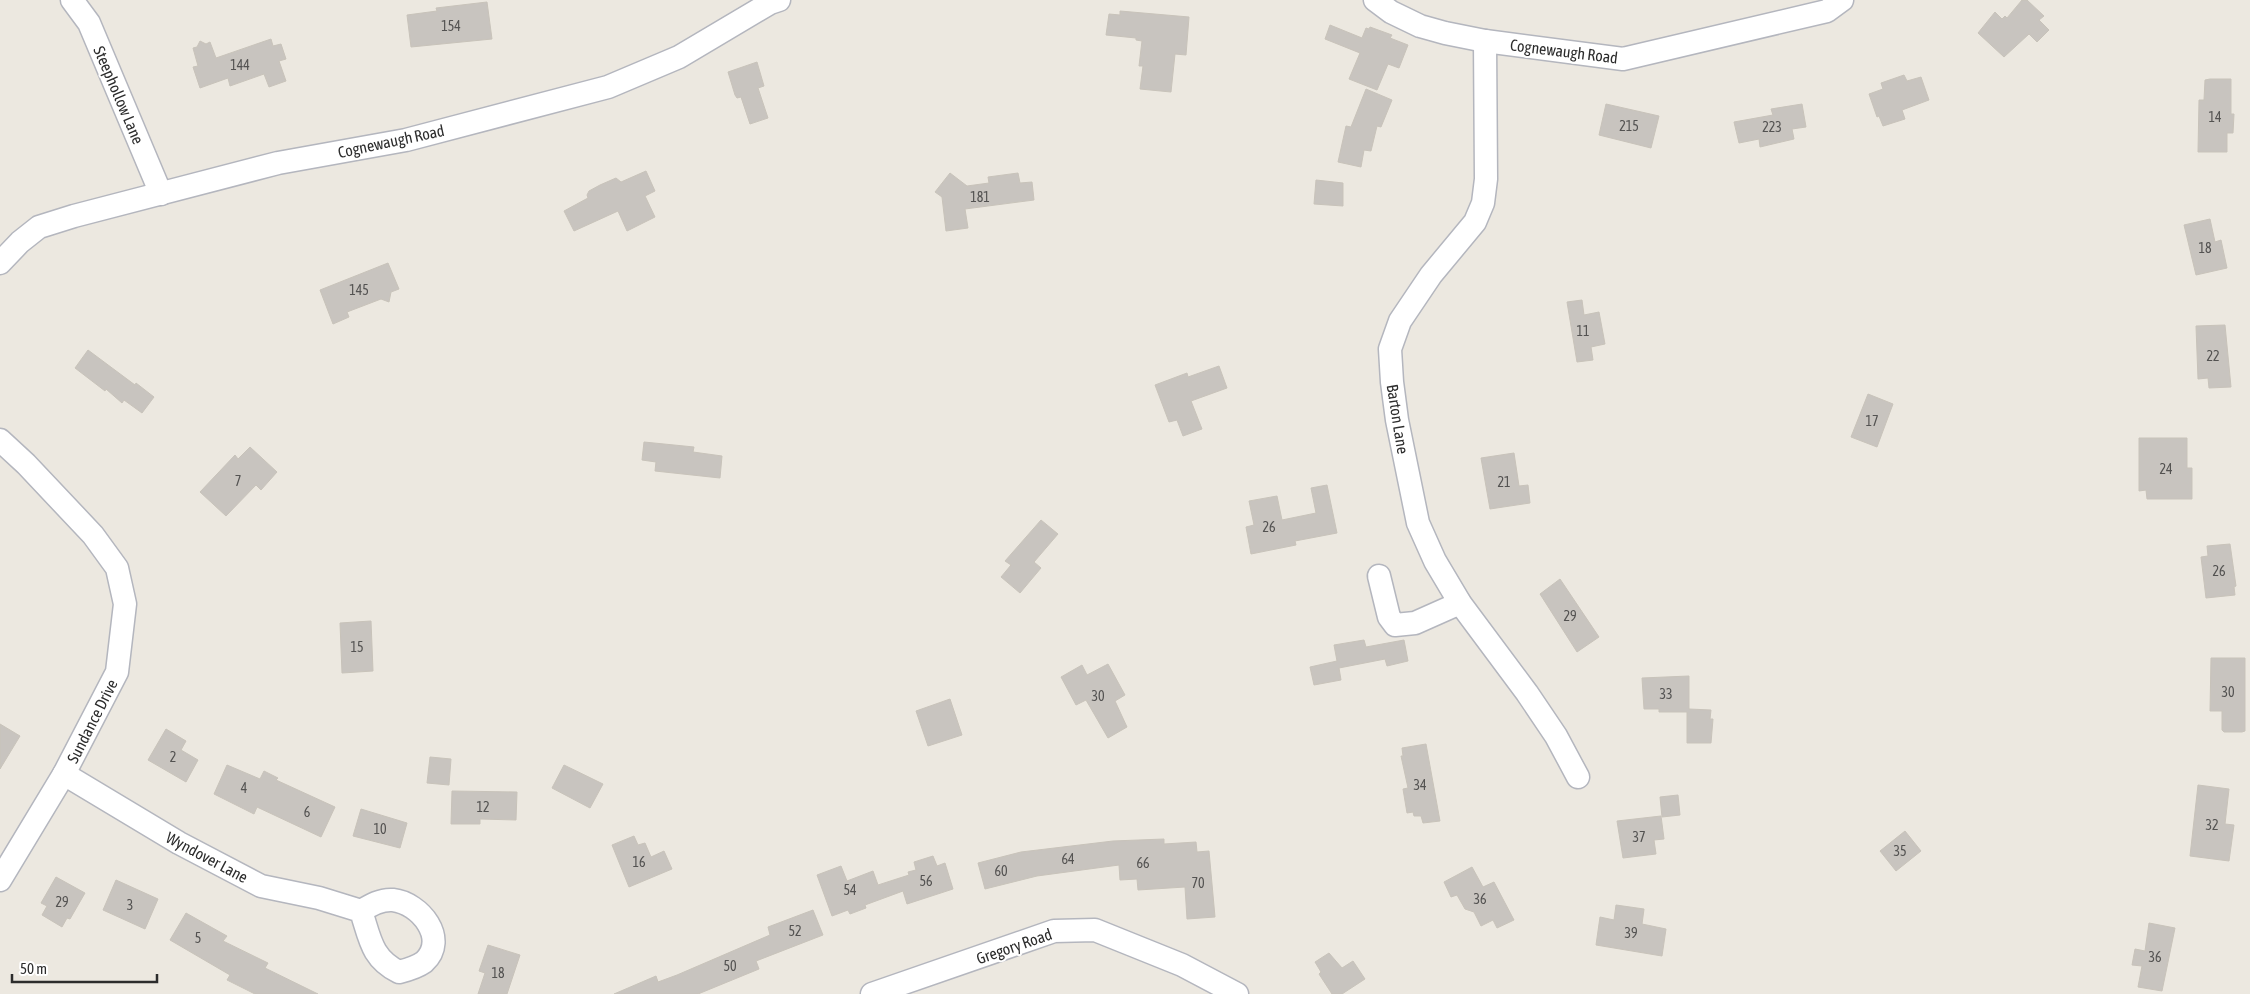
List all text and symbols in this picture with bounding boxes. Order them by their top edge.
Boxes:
house number: 154 [441,18,461,34]
street label: Cognewaugh Road [1509,35,1619,68]
street label: Steephollow Lane [89,43,148,147]
house number: 144 [230,57,250,73]
house number: 14 [2208,109,2222,125]
house number: 215 [1619,118,1639,134]
house number: 223 [1762,119,1782,135]
street label: Cognewaugh Road [336,121,446,162]
house number: 181 [970,189,990,205]
house number: 18 [2198,240,2212,256]
house number: 145 [349,282,369,298]
house number: 11 [1576,323,1590,339]
house number: 22 [2206,348,2220,364]
street label: Barton Lane [1384,383,1412,455]
house number: 17 [1865,413,1879,429]
house number: 24 [2159,461,2173,477]
house number: 7 [235,473,241,489]
house number: 21 [1497,474,1511,490]
house number: 26 [1262,519,1276,535]
house number: 26 [2212,563,2226,579]
house number: 29 [1563,608,1577,624]
house number: 15 [350,639,364,655]
street label: Sundance Drive [63,676,121,766]
house number: 30 [2221,684,2235,700]
house number: 33 [1659,686,1673,702]
house number: 30 [1091,688,1105,704]
house number: 2 [170,749,176,765]
house number: 34 [1413,777,1427,793]
house number: 4 [241,780,248,796]
house number: 12 [476,799,490,815]
house number: 6 [304,804,311,820]
house number: 32 [2205,817,2219,833]
house number: 10 [373,821,387,837]
street label: Wyndover Lane [162,828,251,887]
house number: 37 [1632,829,1646,845]
house number: 35 [1893,843,1907,859]
house number: 64 [1061,851,1075,867]
house number: 16 [632,854,646,870]
house number: 66 [1136,855,1150,871]
house number: 60 [994,863,1008,879]
house number: 56 [919,873,933,889]
house number: 70 [1191,875,1205,891]
house number: 54 [843,882,857,898]
house number: 36 [1473,891,1487,907]
house number: 29 [55,894,69,910]
house number: 3 [127,897,133,913]
house number: 52 [788,923,802,939]
street label: Gregory Road [974,925,1054,968]
house number: 39 [1624,925,1638,941]
house number: 5 [195,930,201,946]
house number: 36 [2148,949,2162,965]
scale bar [12,952,158,984]
house number: 50 [723,958,737,974]
text: 50 m [20,960,47,977]
house number: 18 [491,965,505,981]

